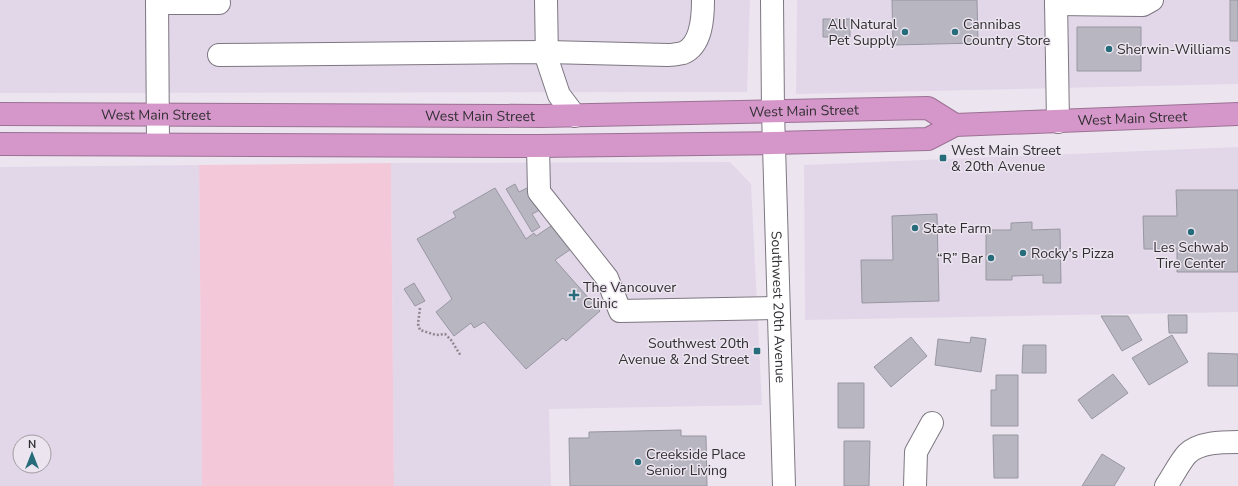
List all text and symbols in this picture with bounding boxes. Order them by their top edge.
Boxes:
place label: All Natural Pet Supply [828,15,898,50]
place label: Cannibas Country Store [963,15,1050,50]
marker: All Natural Pet Supply [900,27,910,37]
marker: Cannibas Country Store [950,27,960,37]
place label: Sherwin-Williams [1117,40,1231,59]
marker: Sherwin-Williams [1104,44,1114,54]
street label: West Main Street [749,100,859,121]
street label: West Main Street [101,105,211,124]
street label: West Main Street [425,106,535,125]
street label: West Main Street [1077,106,1188,130]
place label: West Main Street & 20th Avenue [951,141,1061,176]
marker: West Main Street & 20th Avenue [938,153,948,163]
place label: State Farm [923,219,992,238]
marker: State Farm [910,223,920,233]
marker: Les Schwab Tire Center [1186,227,1196,237]
street label: Southwest 20th Avenue [767,230,790,383]
place label: Les Schwab Tire Center [1153,238,1229,273]
place label: Rocky's Pizza [1031,244,1114,263]
marker: Rocky's Pizza [1018,248,1028,258]
place label: “R” Bar [937,249,983,268]
marker: “R” Bar [986,253,996,263]
place label: The Vancouver Clinic [583,278,676,313]
marker: The Vancouver Clinic [568,289,580,301]
place label: Southwest 20th Avenue & 2nd Street [618,334,749,369]
marker: Southwest 20th Avenue & 2nd Street [752,346,762,356]
north arrow [12,434,52,474]
text: N [28,437,36,452]
place label: Creekside Place Senior Living [646,445,746,480]
marker: Creekside Place Senior Living [633,457,643,467]

